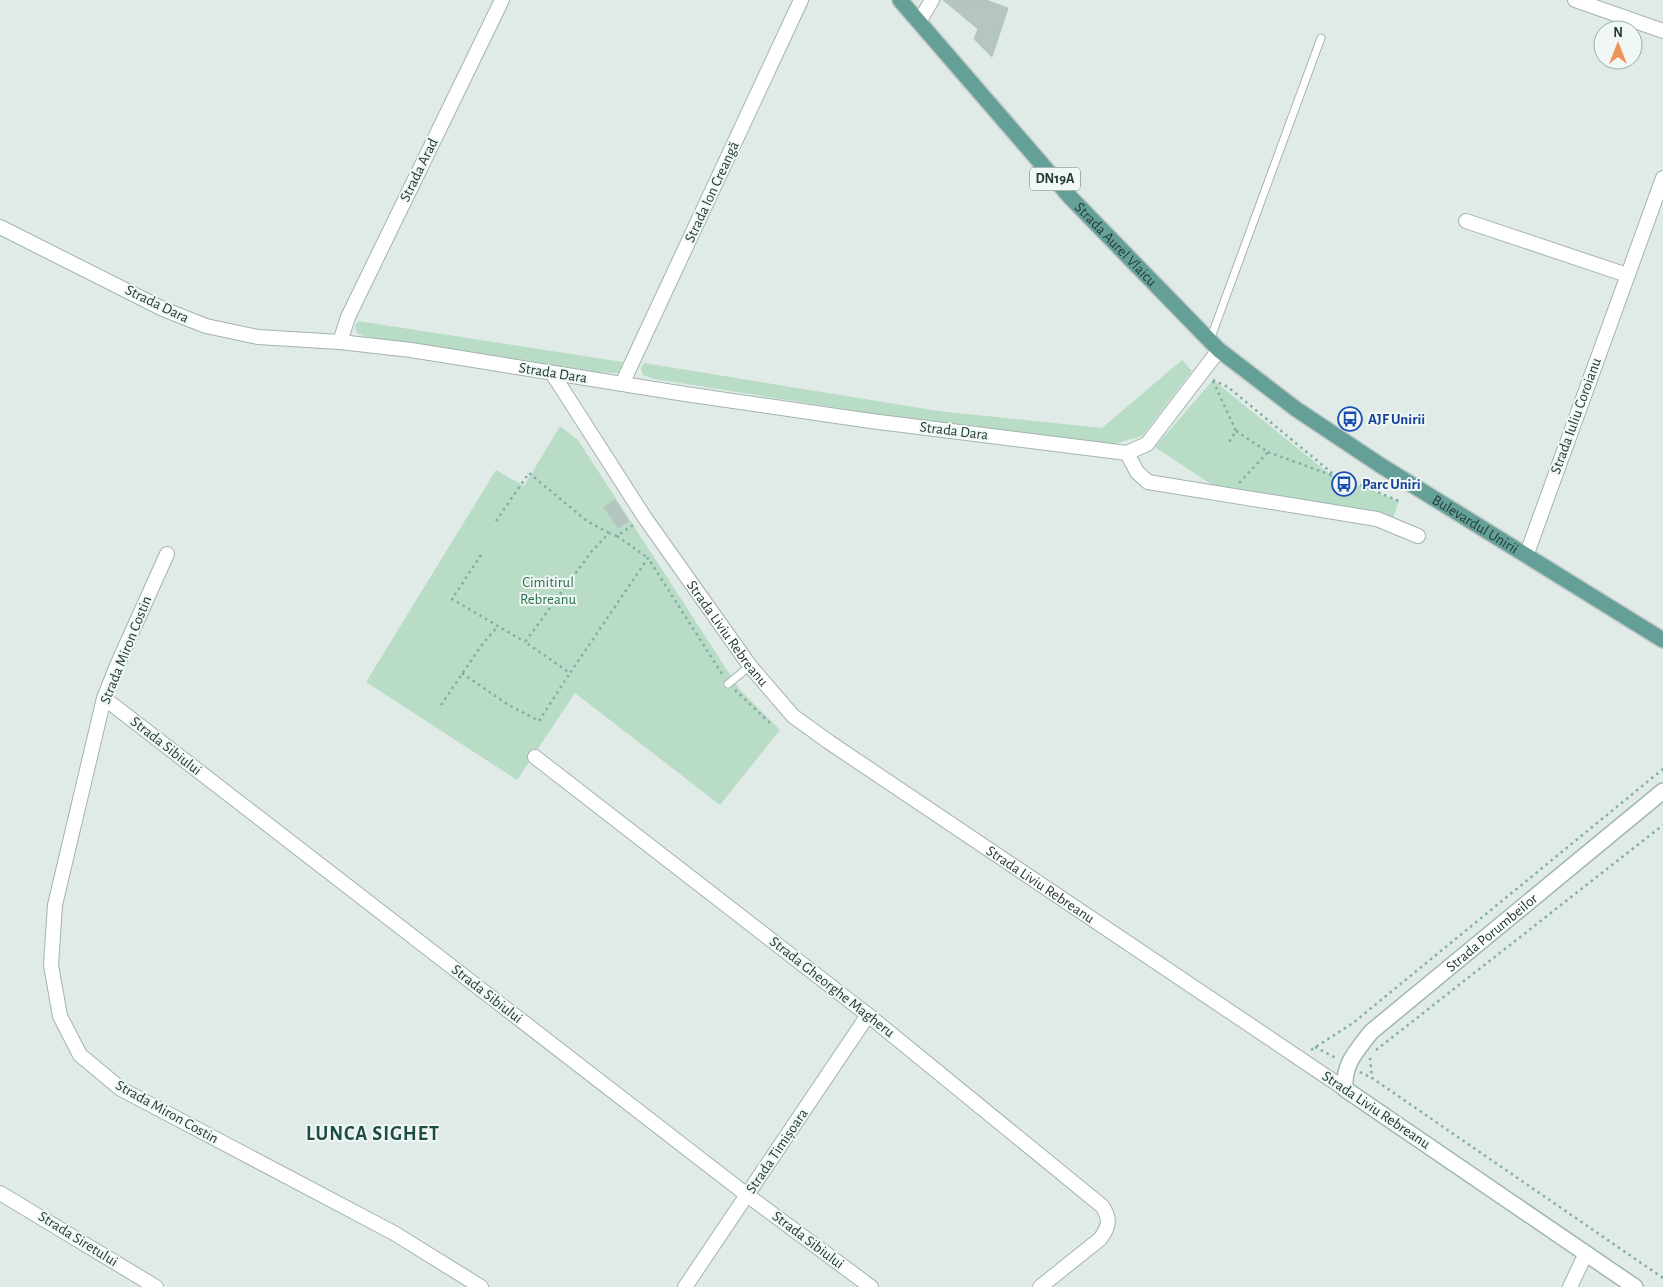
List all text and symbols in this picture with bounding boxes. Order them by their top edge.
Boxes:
north arrow [1593,20,1643,70]
text: N [1613,26,1623,40]
street label: Strada Arad [397,136,441,204]
street label: Strada Ion Creangă [682,139,742,245]
road number: DN19A [1030,168,1080,190]
street label: Strada Aurel Vlaicu [1072,199,1160,289]
street label: Strada Dara [123,282,191,326]
street label: Strada Iuliu Coroianu [1548,356,1604,476]
street label: Strada Dara [518,360,588,386]
bus stop icon: AJF Unirii [1337,406,1363,432]
place label: AJF Unirii [1368,412,1425,427]
street label: Strada Dara [919,419,989,443]
bus stop icon: Parc Uniri [1331,471,1357,497]
place label: Parc Uniri [1362,477,1421,492]
street label: Bulevardul Unirii [1430,492,1521,556]
park label: Cimitirul Rebreanu [520,575,576,607]
street label: Strada Liviu Rebreanu [684,577,771,689]
street label: Strada Miron Costin [98,594,154,706]
street label: Strada Sibiului [128,714,204,778]
street label: Strada Liviu Rebreanu [984,843,1098,926]
street label: Strada Porumbeilor [1443,890,1540,974]
street label: Strada Gheorghe Magheru [767,934,898,1040]
street label: Strada Sibiului [449,962,525,1026]
street label: Strada Liviu Rebreanu [1319,1068,1433,1152]
street label: Strada Miron Costin [113,1078,221,1146]
street label: Strada Timișoara [743,1106,812,1197]
district label: LUNCA SIGHET [306,1124,440,1144]
street label: Strada Sibiului [769,1208,847,1272]
street label: Strada Siretului [36,1209,120,1269]

